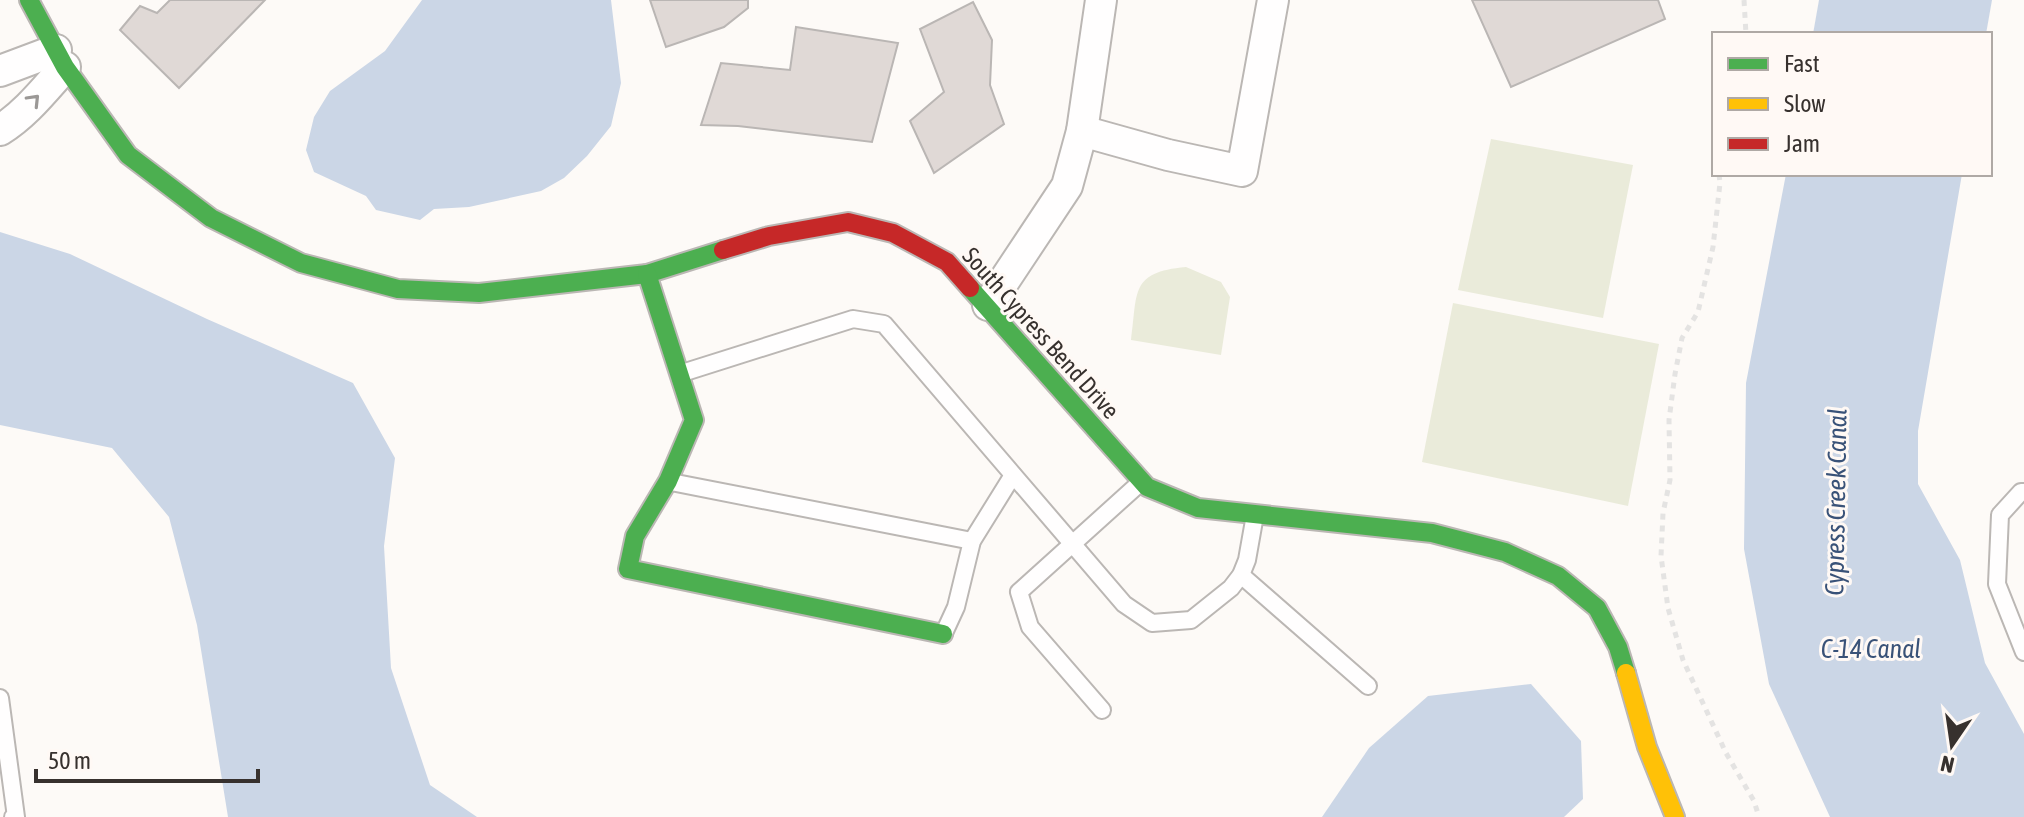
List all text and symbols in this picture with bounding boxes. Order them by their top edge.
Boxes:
legend [1712,32,1992,176]
text: Fast [1784,50,1820,77]
text: Slow [1784,90,1826,117]
one-way arrow [25,95,39,109]
text: Jam [1784,130,1820,157]
street label: South Cypress Bend Drive [957,242,1125,424]
water label: Cypress Creek Canal [1819,408,1853,596]
water label: C-14 Canal [1821,634,1921,664]
north arrow [1912,705,1992,785]
scale bar [36,733,258,783]
text: 50 m [48,747,91,774]
text: N [1938,750,1957,779]

